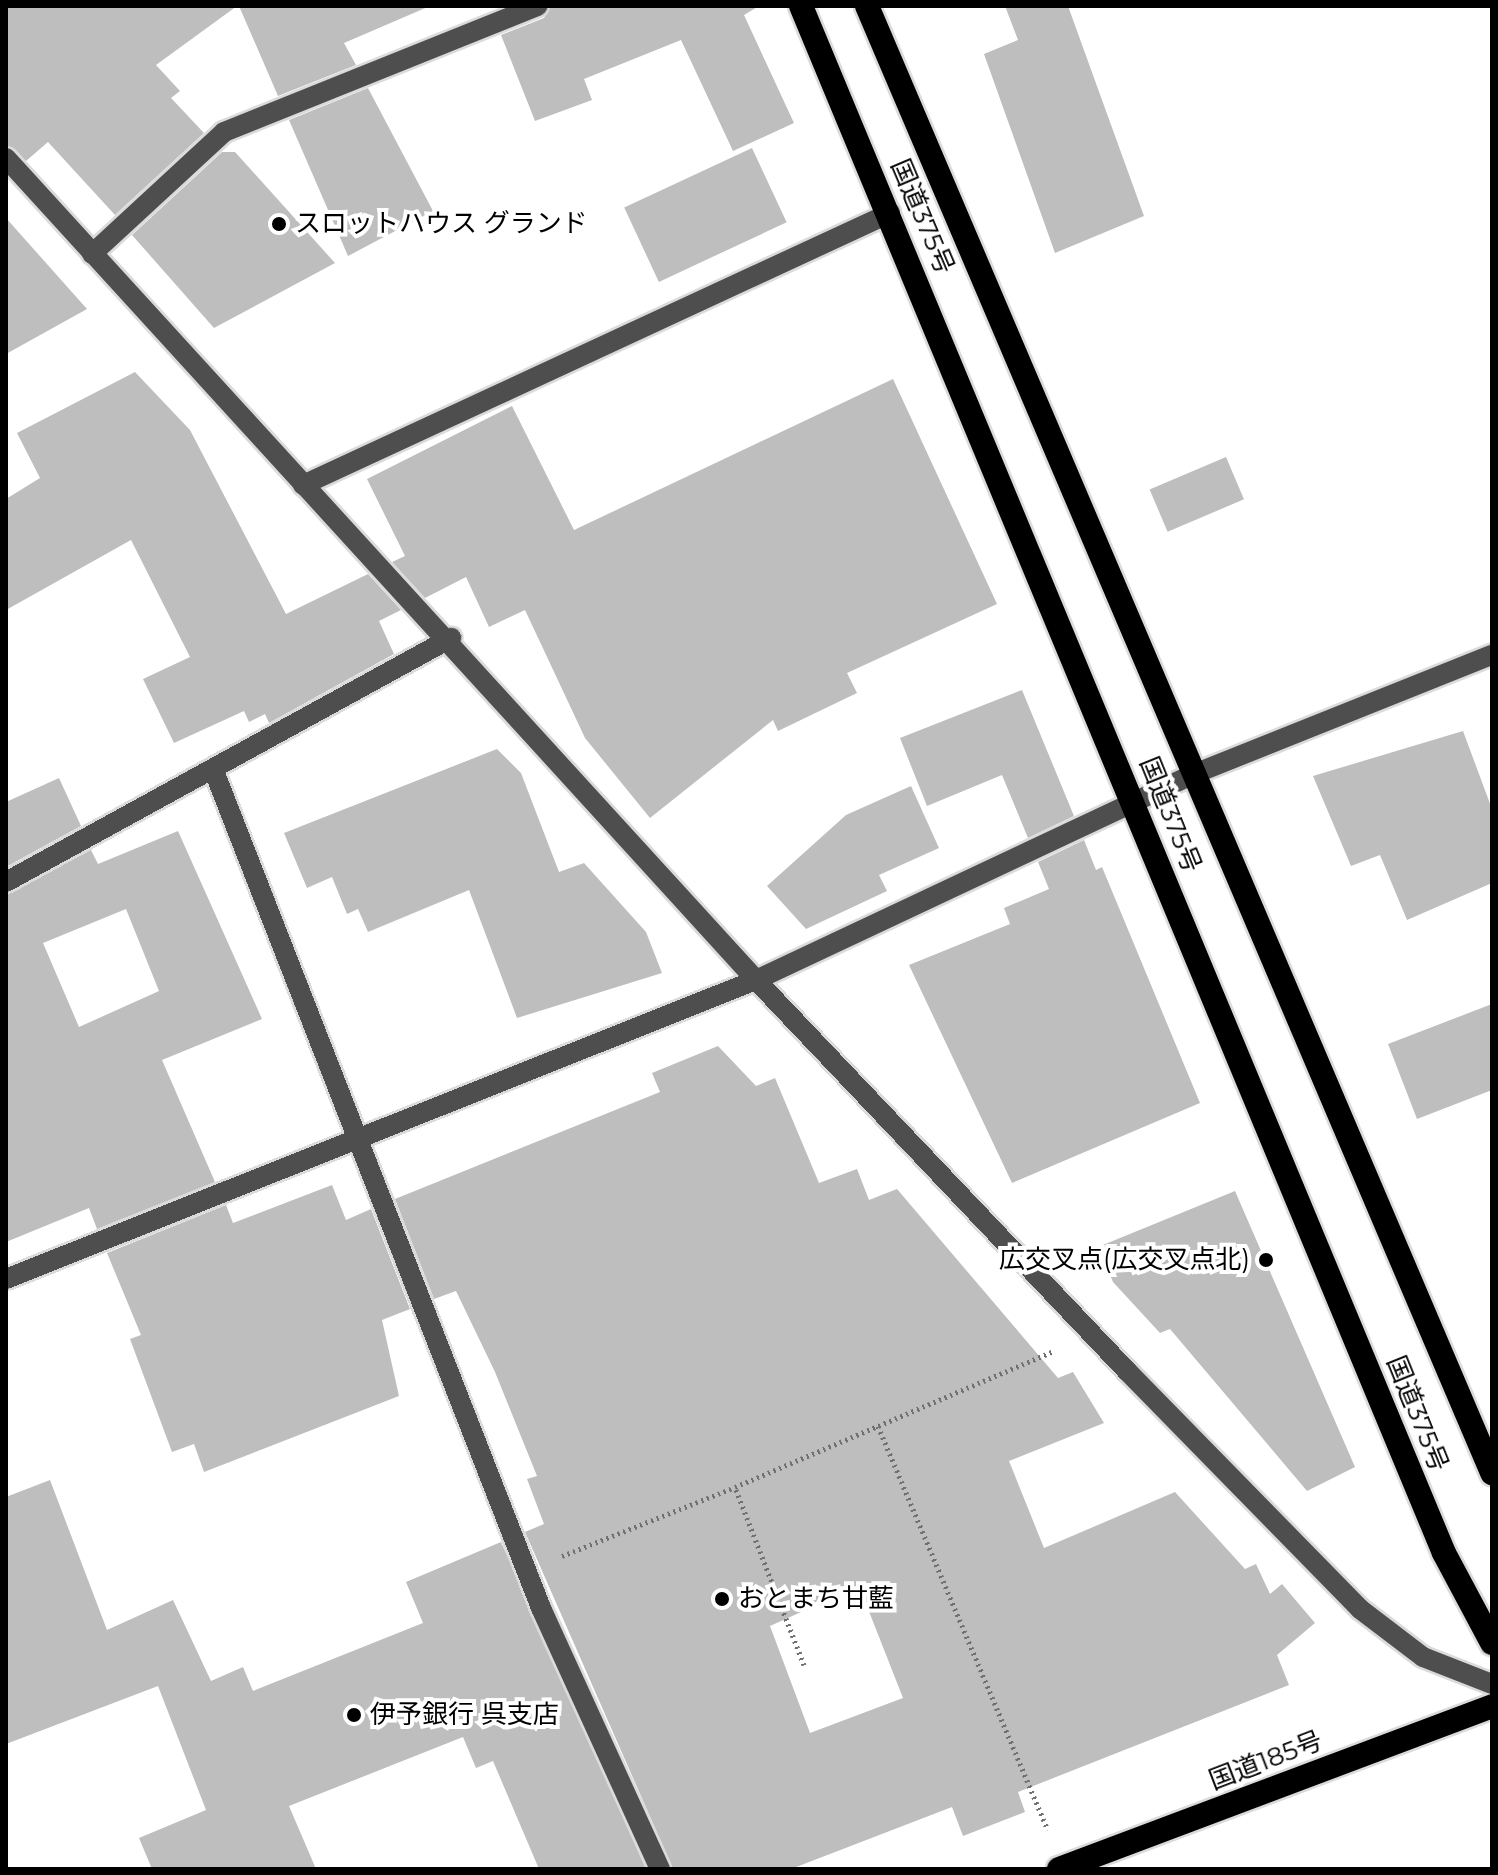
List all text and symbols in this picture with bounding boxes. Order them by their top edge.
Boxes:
street label: 国道375号 [884,155,960,279]
place label: スロットハウス グランド [295,208,588,240]
marker: スロットハウス グランド [270,215,288,233]
street label: 国道375号 [1133,753,1207,877]
place label: 広交叉点(広交叉点北) [999,1244,1250,1276]
marker: 広交叉点(広交叉点北) [1257,1251,1275,1269]
street label: 国道375号 [1380,1352,1454,1476]
place label: おとまち甘藍 [738,1583,894,1615]
marker: おとまち甘藍 [713,1590,731,1608]
place label: 伊予銀行 呉支店 [370,1699,559,1731]
marker: 伊予銀行 呉支店 [345,1706,363,1724]
street label: 国道185号 [1205,1725,1327,1797]

